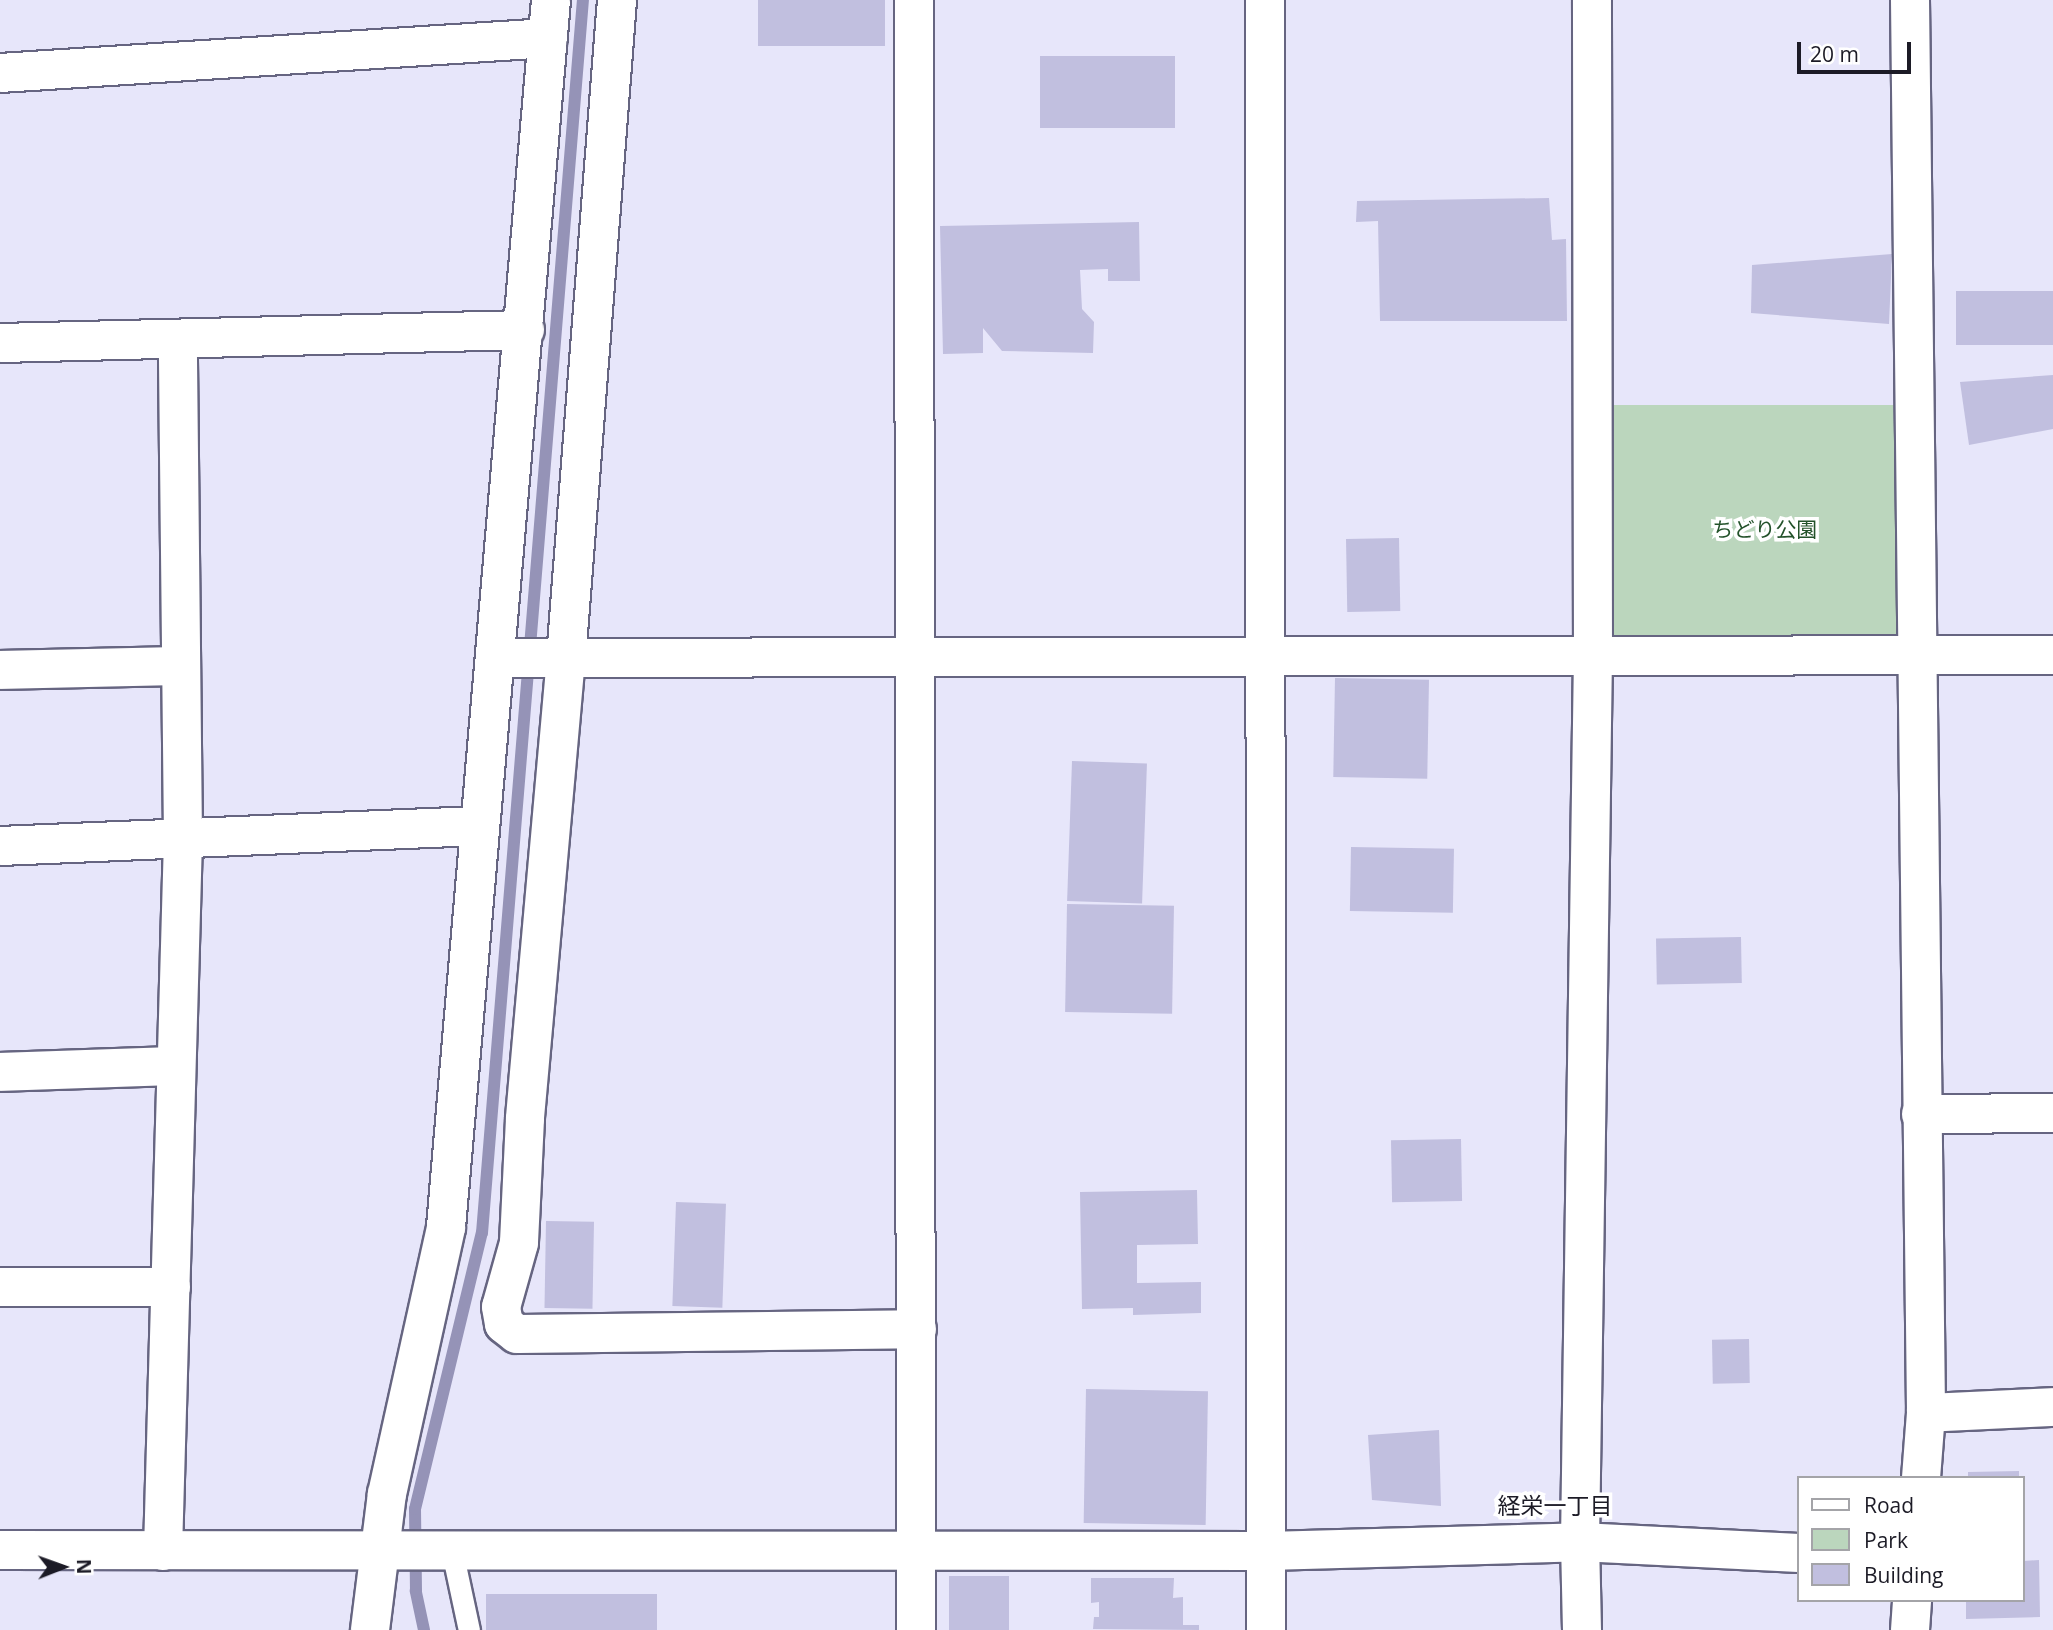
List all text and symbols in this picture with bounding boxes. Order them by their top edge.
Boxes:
scale bar [1801,28,1915,72]
text: 20 m [1810,40,1859,68]
park label: ちどり公園 [1713,516,1817,542]
legend [1798,1476,2025,1602]
district label: 経栄一丁目 [1498,1491,1612,1519]
text: Road [1864,1491,1914,1519]
text: Park [1864,1526,1908,1554]
north arrow [28,1532,98,1602]
text: N [71,1559,97,1575]
text: Building [1864,1561,1943,1589]

